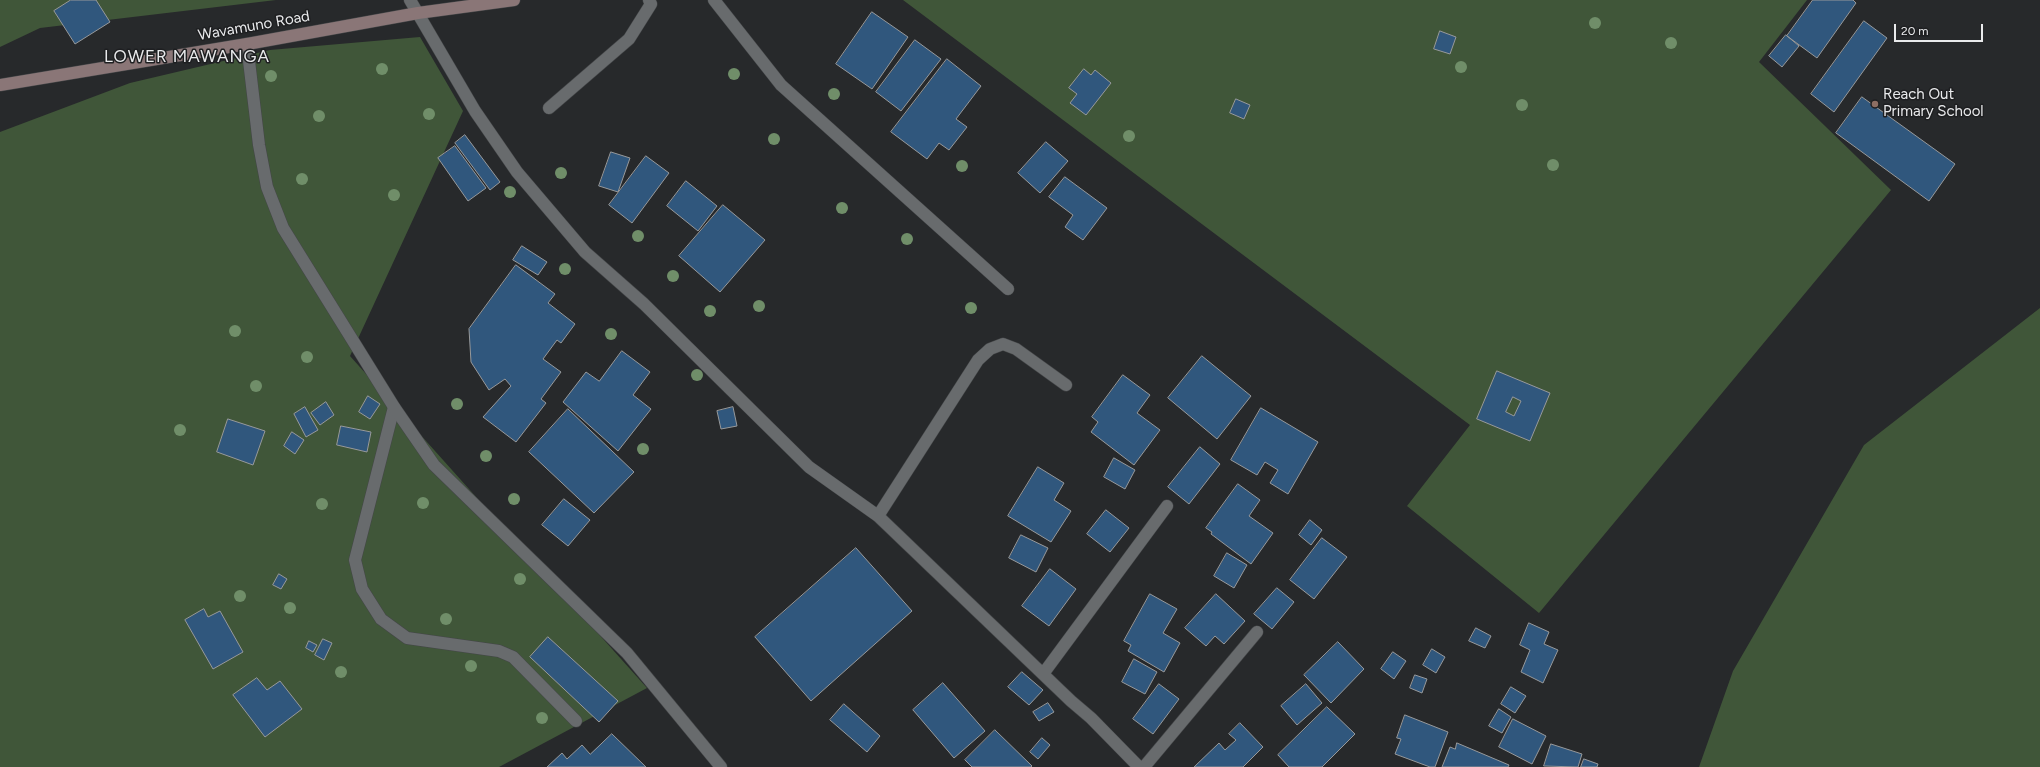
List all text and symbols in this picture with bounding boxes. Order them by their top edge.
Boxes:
street label: Wavamuno Road [197,7,311,45]
scale bar [1896,16,1985,42]
text: 20 m [1901,24,1929,38]
district label: LOWER MAWANGA [104,47,270,67]
place label: Reach Out Primary School [1883,86,1984,121]
marker: Reach Out Primary School [1870,99,1880,109]

